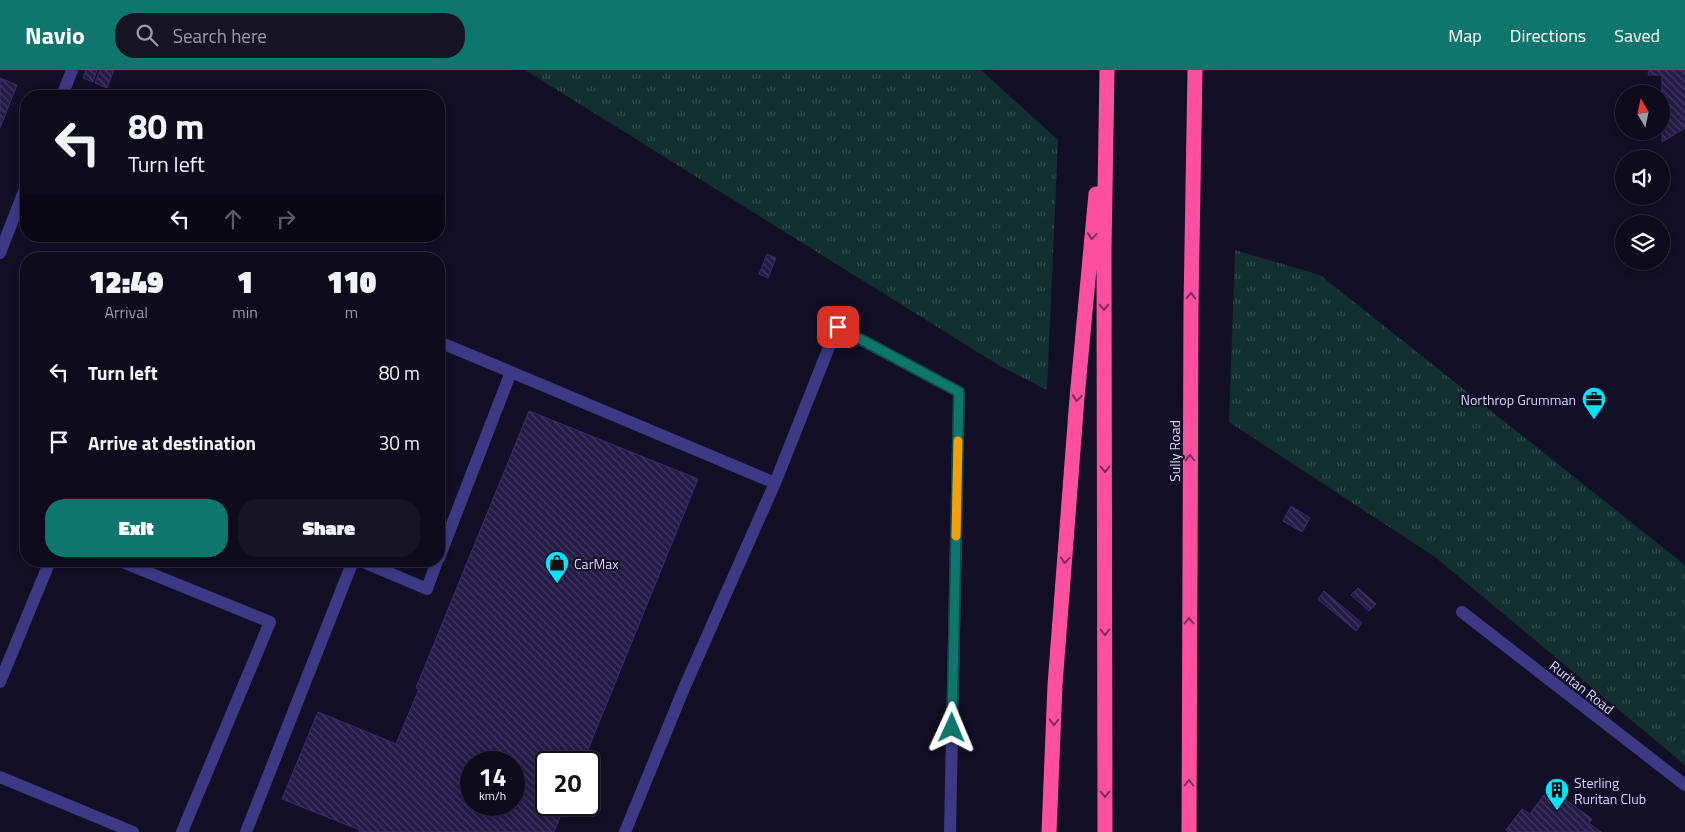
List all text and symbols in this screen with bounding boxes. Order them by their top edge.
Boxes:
search box [115,13,465,58]
text: Navio [25,17,85,53]
icon: search [133,21,161,49]
text: Search here [173,21,267,50]
text: Map [1448,22,1482,49]
text: Directions [1510,22,1586,49]
text: Saved [1614,22,1660,49]
north arrow [1615,85,1670,140]
map controls [1615,85,1670,270]
text: 80 m [128,99,204,153]
icon: left [45,110,110,175]
text: Turn left [128,147,205,181]
button: sound [1615,150,1670,205]
icon: left [166,205,194,233]
icon: ahead [219,205,247,233]
icon: right [272,205,300,233]
button: layers [1615,215,1670,270]
one-way arrow [1087,232,1098,240]
text: 12:49 [89,259,163,305]
text: 1 [237,259,253,305]
text: 110 [327,259,376,305]
one-way arrow [1186,292,1196,300]
text: Arrival [104,300,148,324]
text: min [232,300,258,324]
text: m [345,300,358,324]
one-way arrow [1099,304,1109,311]
pin [817,306,859,348]
icon: arrive [824,313,852,341]
icon: left [45,358,73,386]
text: Turn left [88,358,158,387]
text: 80 m [379,358,420,387]
office icon: Northrop Grumman [1581,386,1607,420]
place label: Northrop Grumman [1461,389,1576,410]
one-way arrow [1072,394,1083,402]
street label: Sully Road [1164,420,1185,482]
icon: arrive [45,428,73,456]
text: Arrive at destination [88,428,256,457]
text: 30 m [379,428,420,457]
one-way arrow [1185,454,1195,462]
one-way arrow [1100,466,1110,474]
button: Exit [45,499,228,557]
button: Share [238,499,420,557]
shop icon: CarMax [544,550,570,584]
place label: CarMax [574,553,619,574]
one-way arrow [1059,556,1070,564]
one-way arrow [1184,617,1195,625]
one-way arrow [1100,628,1110,636]
street label: Ruritan Road [1545,655,1619,719]
position arrow [925,701,977,753]
one-way arrow [1048,718,1059,726]
speed limit sign: 20 [535,751,600,816]
text: 14 [478,758,507,796]
place label: Sterling Ruritan Club [1574,772,1646,809]
building icon: Sterling Ruritan Club [1544,777,1570,811]
one-way arrow [1184,779,1194,787]
text: km/h [479,786,506,805]
one-way arrow [1100,791,1110,799]

